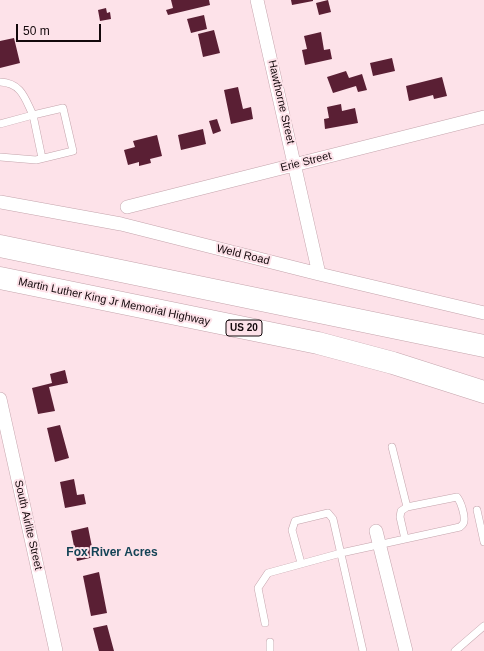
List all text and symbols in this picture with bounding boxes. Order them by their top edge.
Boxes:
scale bar [18,16,103,42]
text: 50 m [23,24,50,38]
street label: Hawthorne Street [265,59,297,145]
street label: Erie Street [279,149,333,175]
street label: Weld Road [215,242,271,268]
street label: Martin Luther King Jr Memorial Highway [17,275,211,329]
road number: US 20 [226,320,262,336]
street label: South Airlite Street [11,479,45,571]
district label: Fox River Acres [66,546,158,560]

